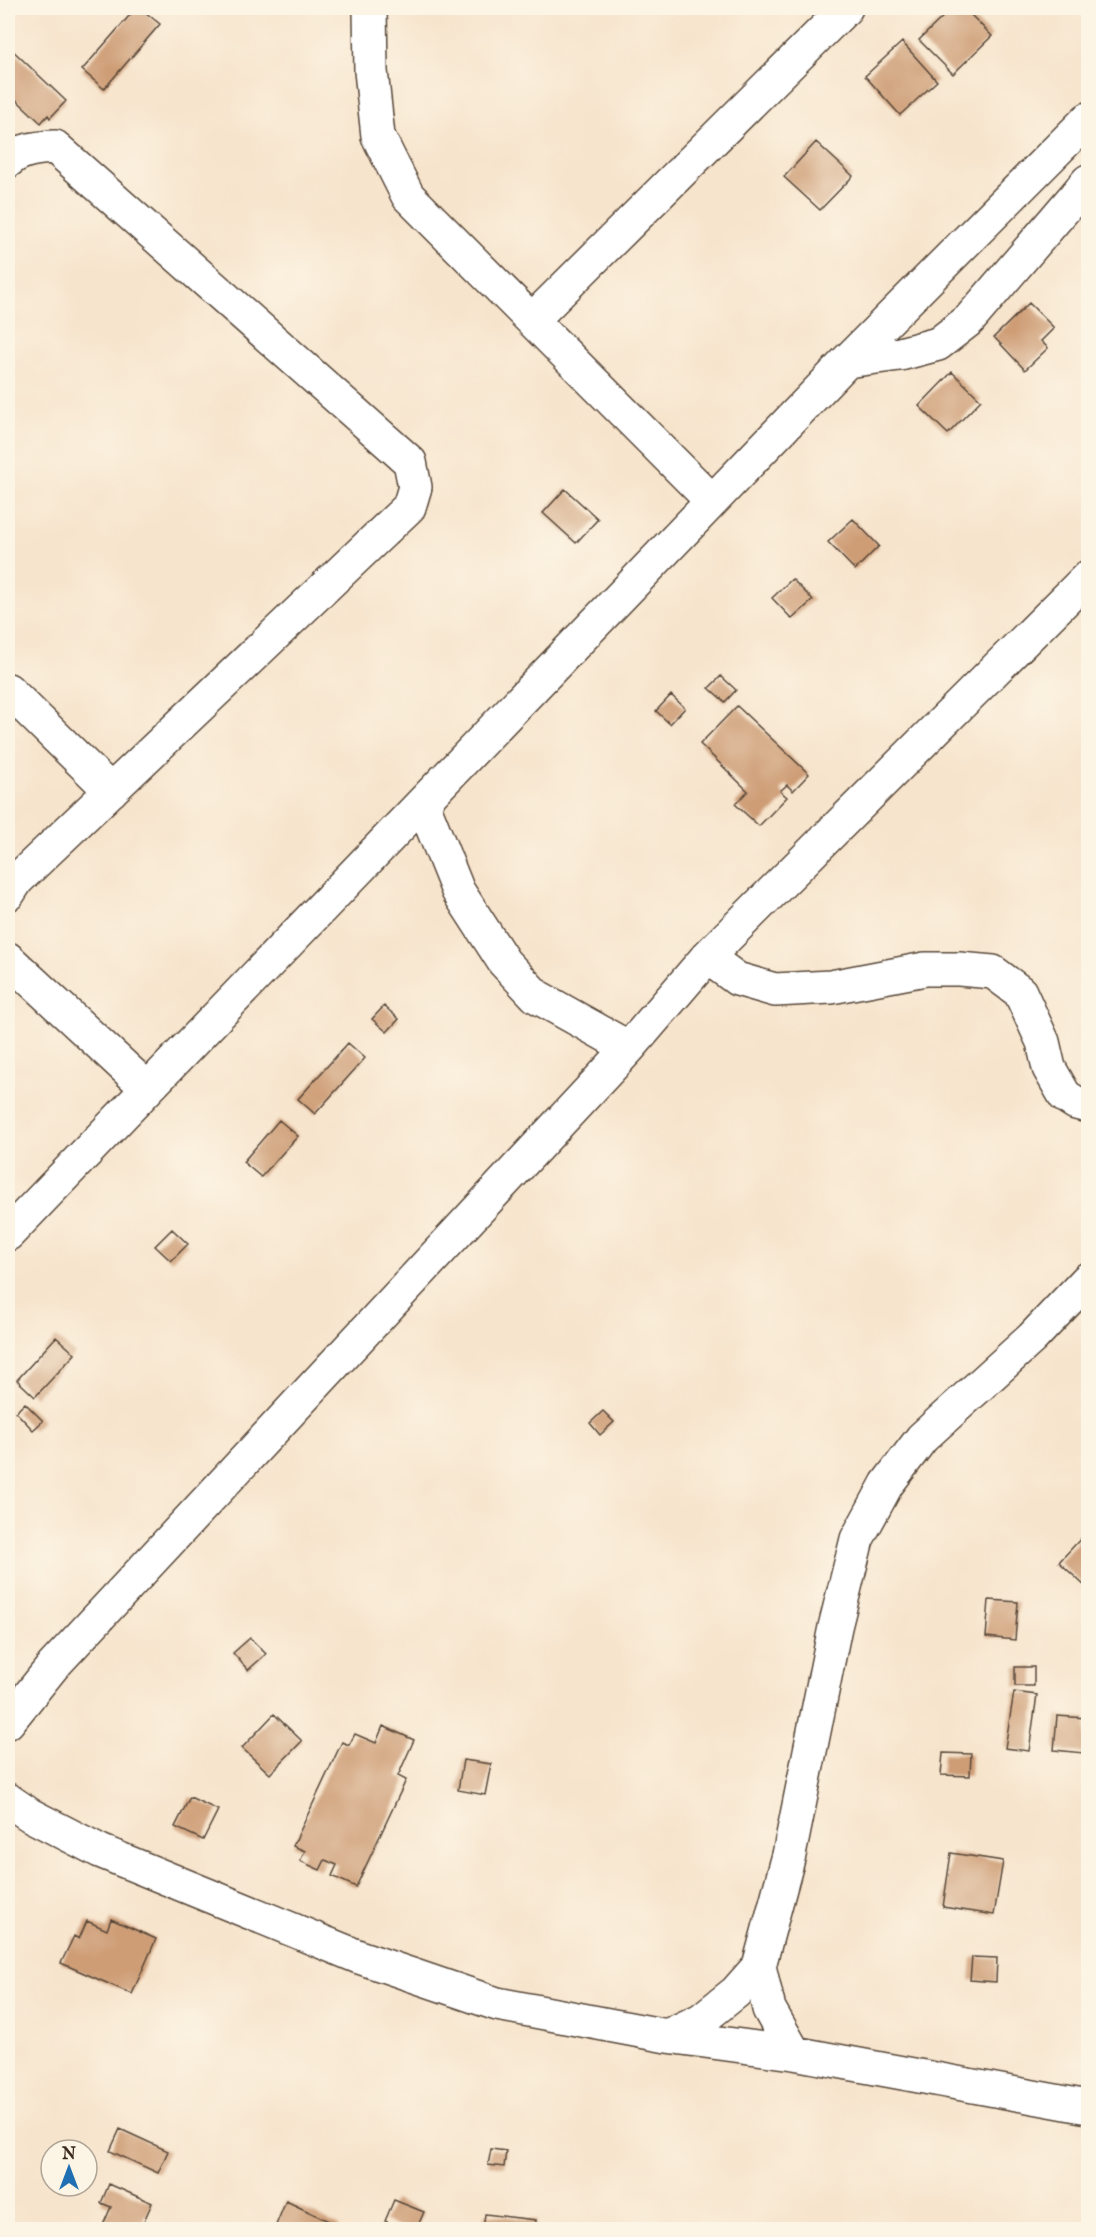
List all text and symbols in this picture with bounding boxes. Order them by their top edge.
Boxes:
north arrow [39,2138,99,2198]
text: N [61,2145,76,2165]

